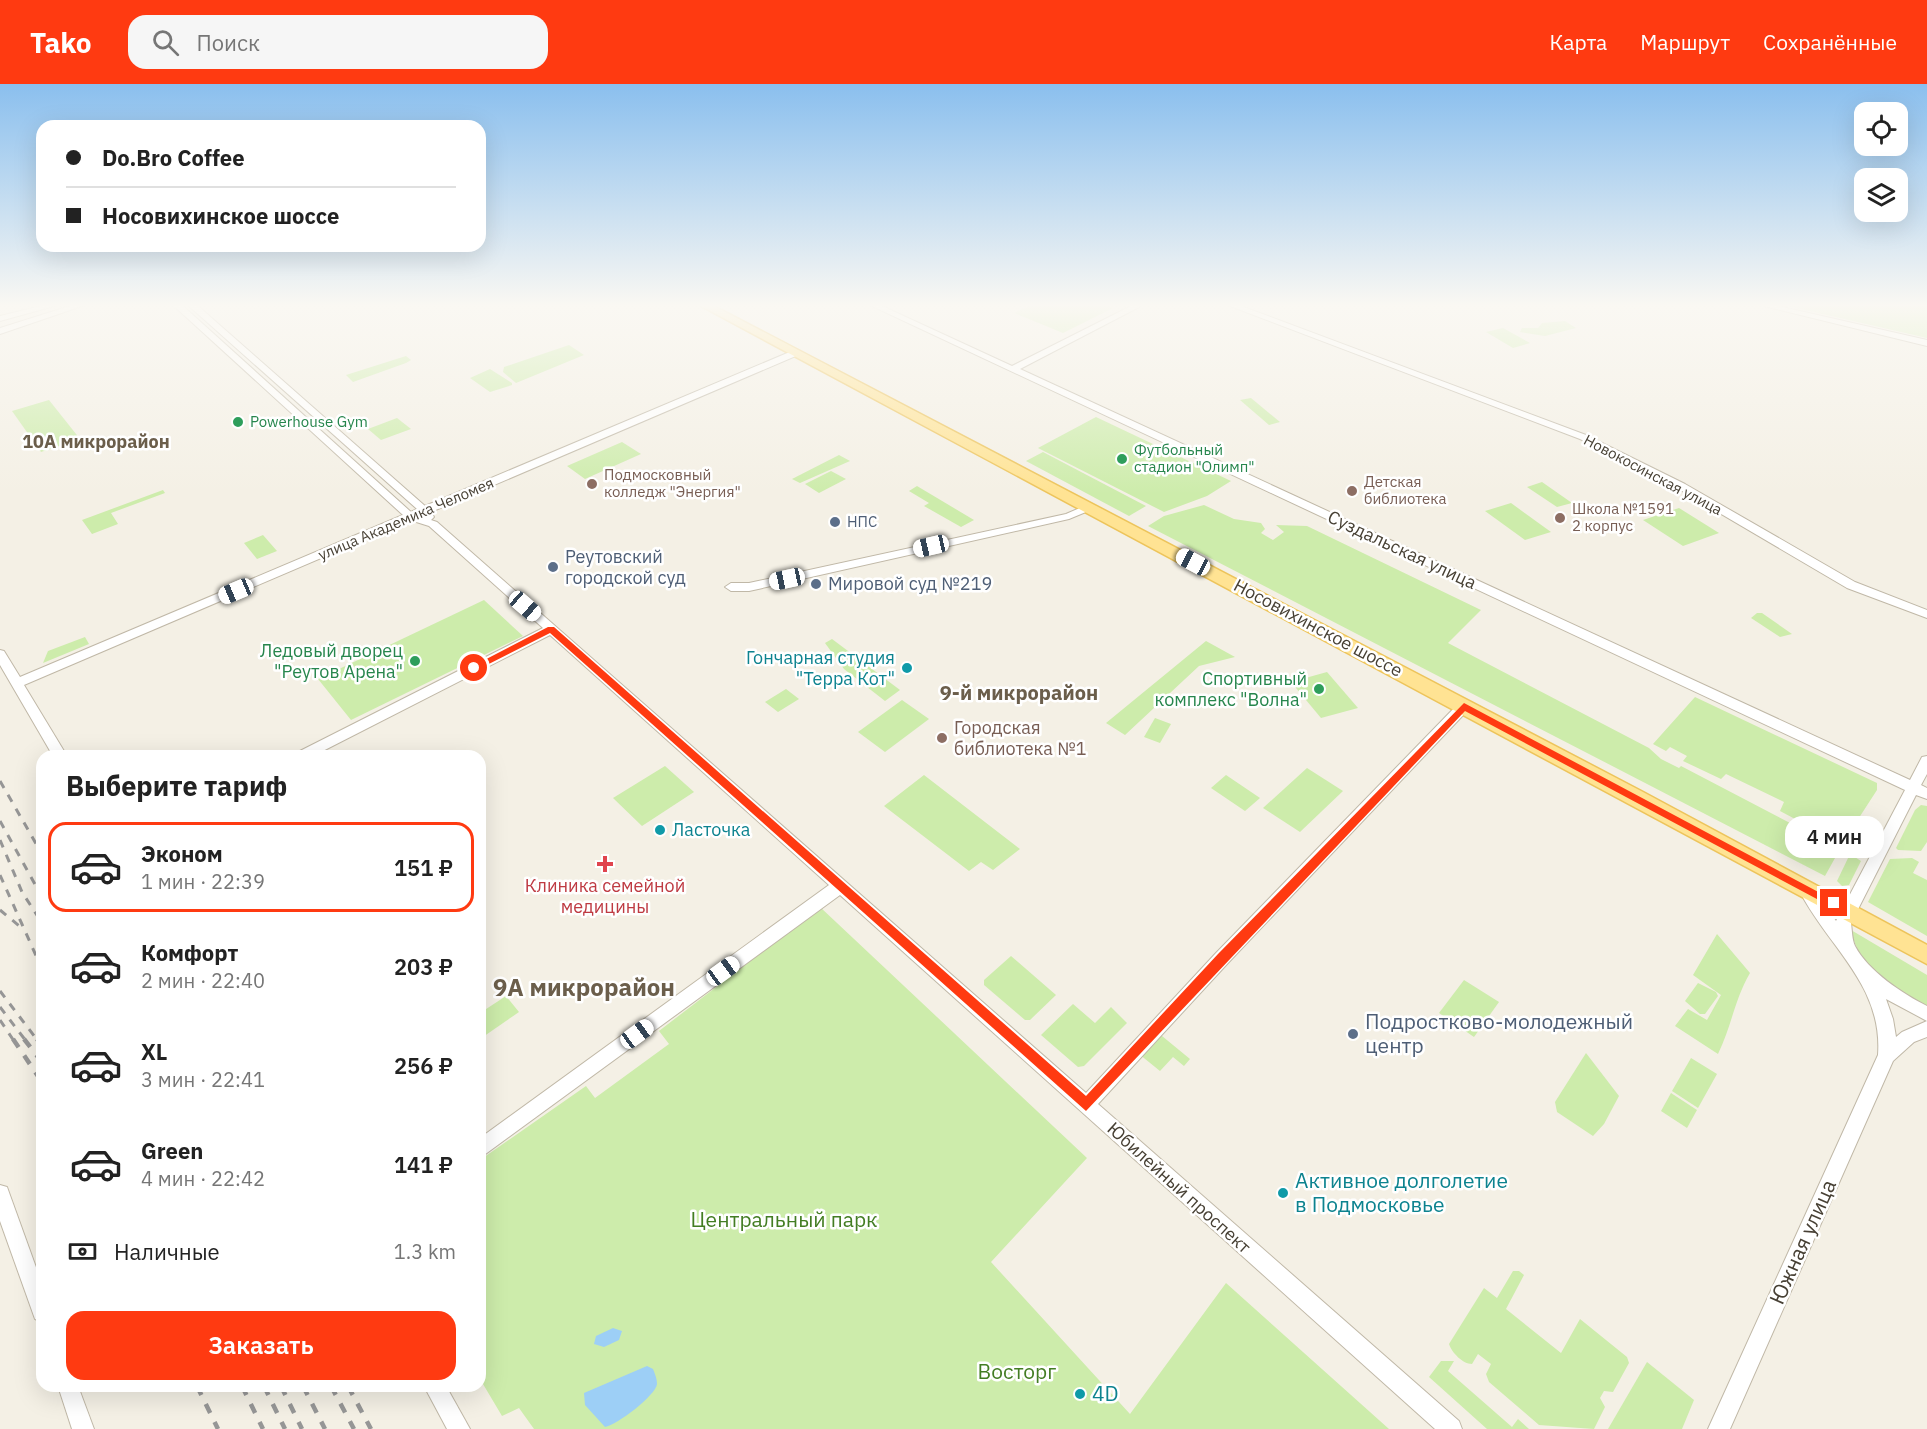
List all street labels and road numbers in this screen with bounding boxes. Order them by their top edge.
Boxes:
street label: Новокосинская улица [1581,430,1726,519]
street label: улица Академика Челомея [315,473,496,564]
street label: Суздальская улица [1324,505,1481,594]
street label: Носовихинское шоссе [1230,573,1407,682]
street label: Юбилейный проспект [1103,1117,1256,1259]
street label: Южная улица [1762,1175,1842,1308]

